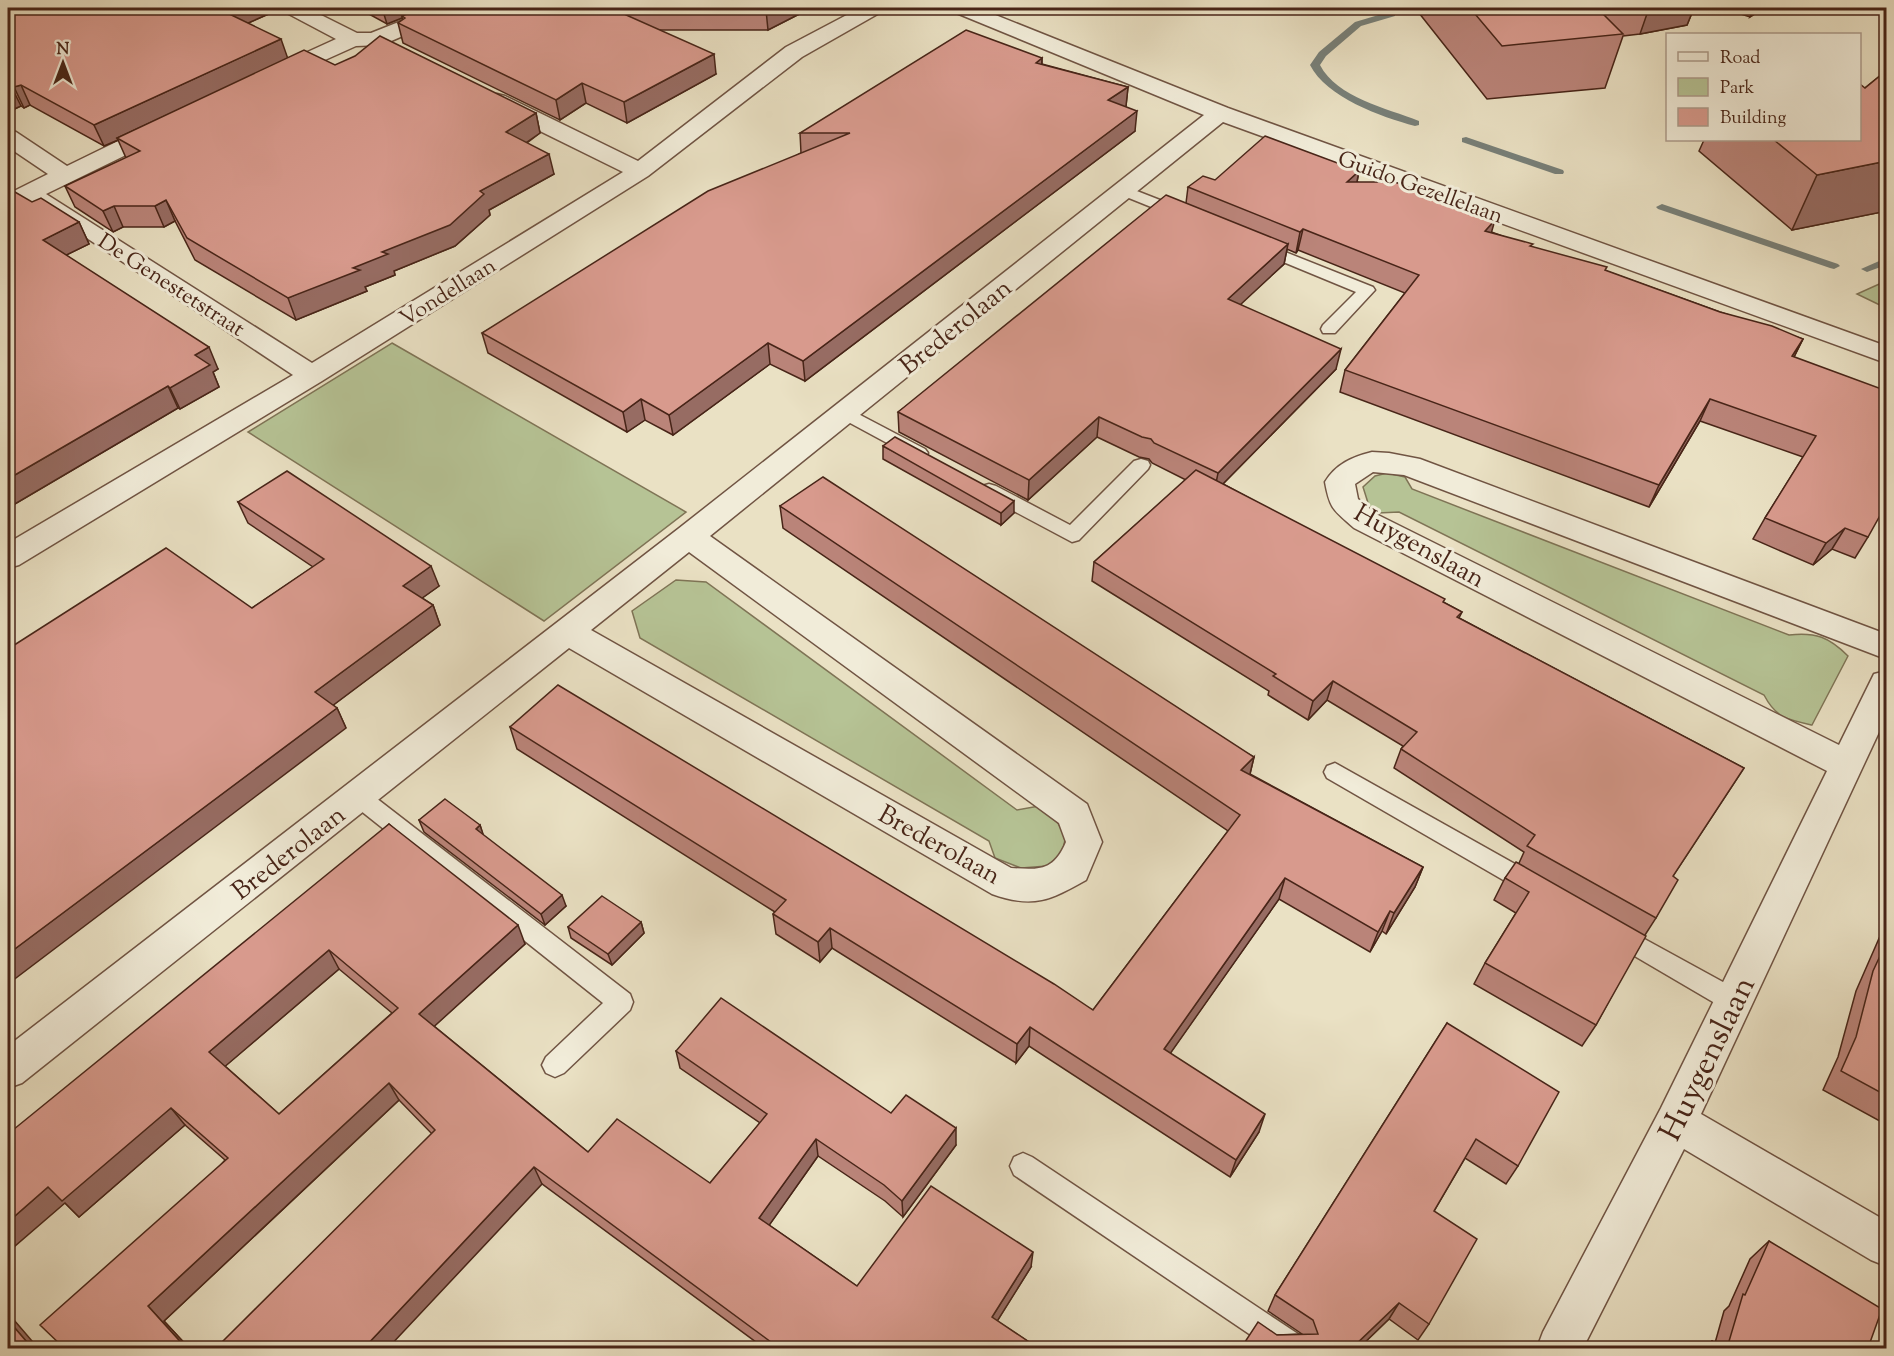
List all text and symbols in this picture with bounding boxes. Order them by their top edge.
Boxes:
north arrow [33,33,93,93]
legend [1666,33,1861,141]
text: N [57,39,70,62]
text: Road [1720,46,1760,72]
text: Park [1720,76,1755,102]
text: Building [1720,106,1786,132]
street label: Guido Gezellelaan [1333,144,1507,234]
street label: De Genestetstraat [91,227,251,346]
street label: Vondellaan [394,251,503,336]
street label: Brederolaan [892,271,1021,385]
street label: Huygenslaan [1346,496,1491,598]
street label: Brederolaan [871,797,1007,895]
street label: Brederolaan [225,798,354,910]
street label: Huygenslaan [1649,969,1768,1150]

